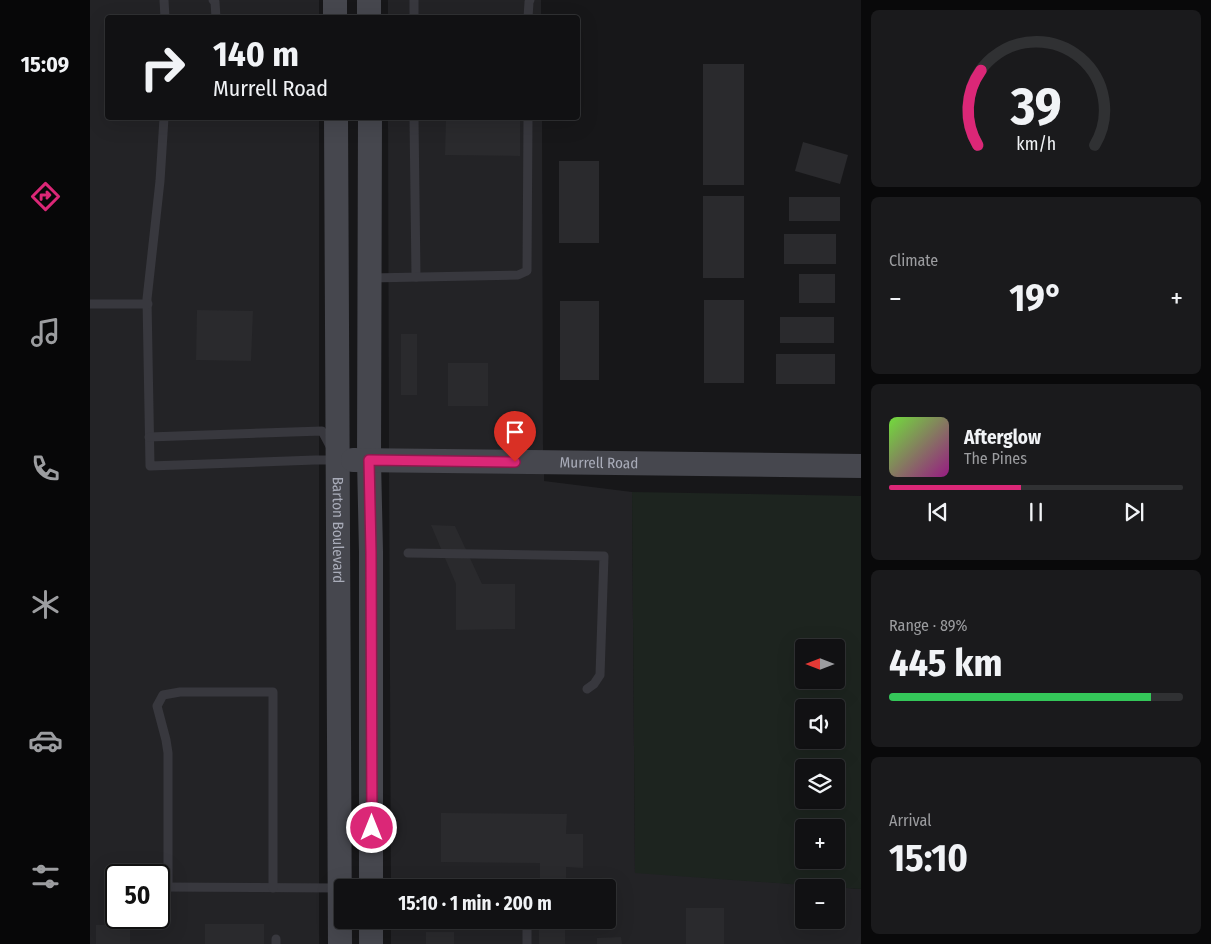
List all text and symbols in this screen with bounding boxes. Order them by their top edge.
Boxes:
text: 140 m [213,33,299,75]
icon: right [130,35,195,100]
text: 15:09 [21,51,69,78]
text: Murrell Road [213,75,328,102]
text: 39 [1009,75,1062,138]
text: km/h [1016,133,1056,155]
icon: directions [28,179,63,214]
text: Climate [889,251,938,270]
text: 19° [1009,275,1063,321]
text: − [889,282,902,315]
text: + [1170,282,1183,315]
icon: music [28,315,63,350]
pin [494,411,536,462]
icon: arrive [501,418,529,446]
text: Afterglow [964,426,1041,449]
text: The Pines [964,449,1027,468]
icon: phone [28,451,63,486]
street label: Murrell Road [560,453,638,472]
street label: Barton Boulevard [329,477,347,583]
icon: previous [924,498,952,526]
icon: pause [1022,498,1050,526]
icon: next [1120,498,1148,526]
icon: climate [28,587,63,622]
text: Range · 89% [889,616,967,635]
north arrow [795,639,845,689]
map controls [795,639,845,929]
text: 445 km [889,640,1003,686]
button: sound [795,699,845,749]
icon: car [28,723,63,758]
button: layers [795,759,845,809]
position arrow [345,801,397,853]
text: Arrival [889,811,931,830]
button: + [795,819,845,869]
text: 15:10 [889,835,968,881]
icon: filters [28,859,63,894]
speed limit sign: 50 [105,864,170,929]
button: − [795,879,845,929]
text: 15:10 · 1 min · 200 m [398,892,552,915]

